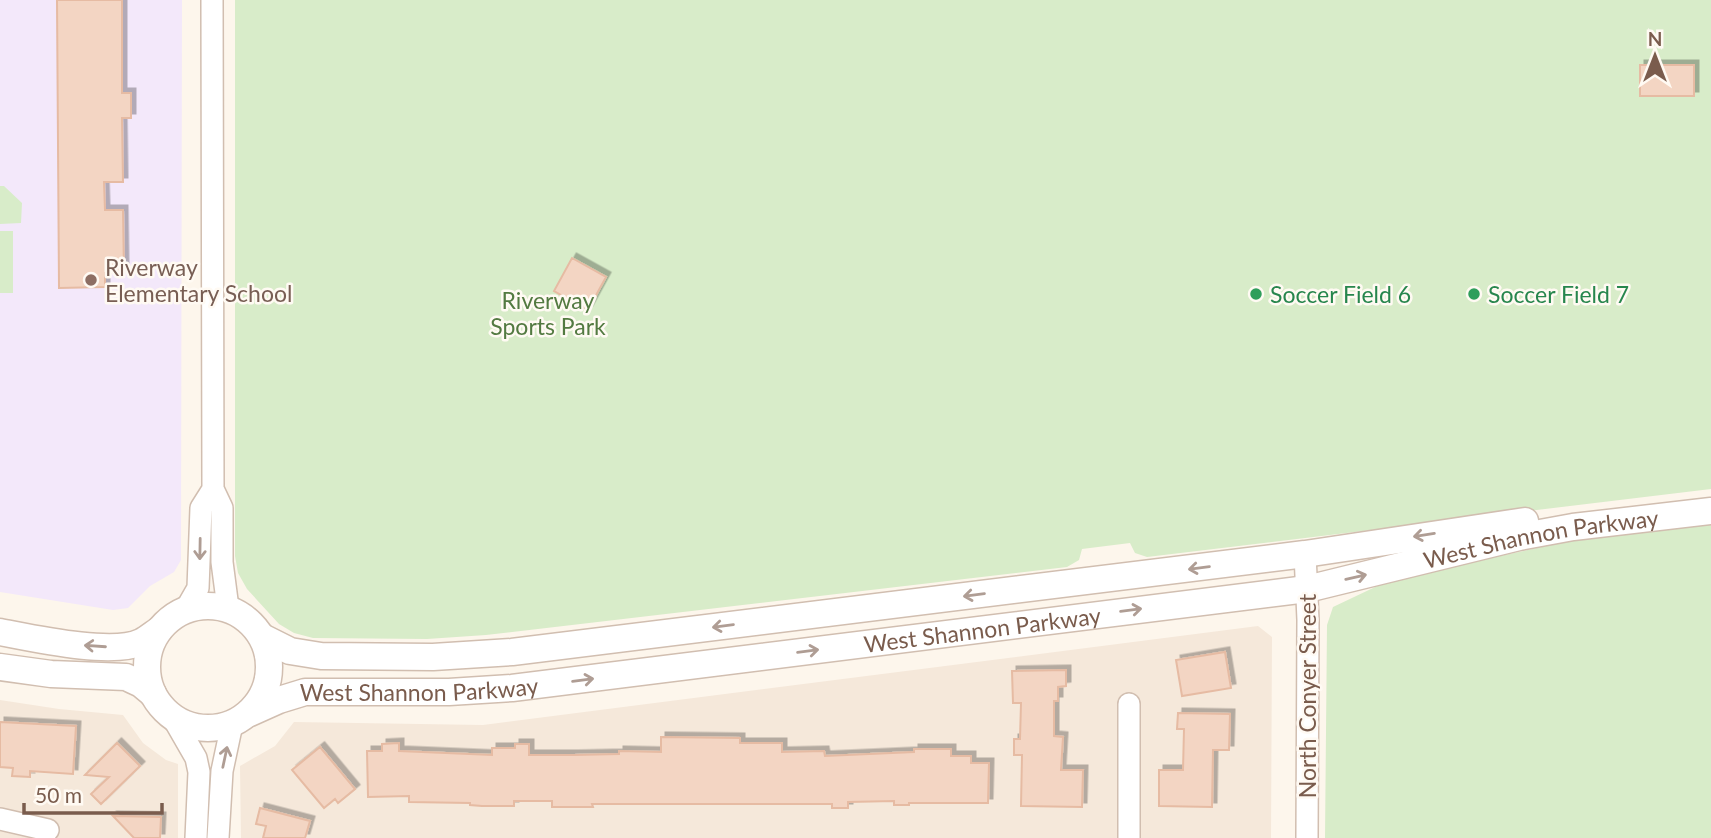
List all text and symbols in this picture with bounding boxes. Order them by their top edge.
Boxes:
north arrow [1620,21,1690,91]
text: N [1648,27,1662,50]
place label: Riverway Elementary School [105,253,292,307]
marker: Riverway Elementary School [83,272,99,288]
place label: Soccer Field 6 [1270,280,1411,308]
place label: Soccer Field 7 [1488,280,1629,308]
park label: Riverway Sports Park [490,286,606,340]
marker: Soccer Field 6 [1248,286,1264,302]
marker: Soccer Field 7 [1466,286,1482,302]
street label: West Shannon Parkway [1421,503,1660,574]
one-way arrow [1414,529,1436,542]
one-way arrow [193,537,207,560]
one-way arrow [1188,561,1211,574]
one-way arrow [1344,570,1367,583]
one-way arrow [963,589,985,602]
street label: North Conyer Street [1293,593,1321,798]
street label: West Shannon Parkway [862,601,1103,658]
one-way arrow [1119,604,1142,617]
one-way arrow [713,620,735,633]
one-way arrow [84,639,107,652]
one-way arrow [796,644,819,657]
street label: West Shannon Parkway [300,671,540,706]
one-way arrow [571,674,593,687]
one-way arrow [220,746,233,768]
scale bar [24,772,163,816]
text: 50 m [35,782,82,807]

